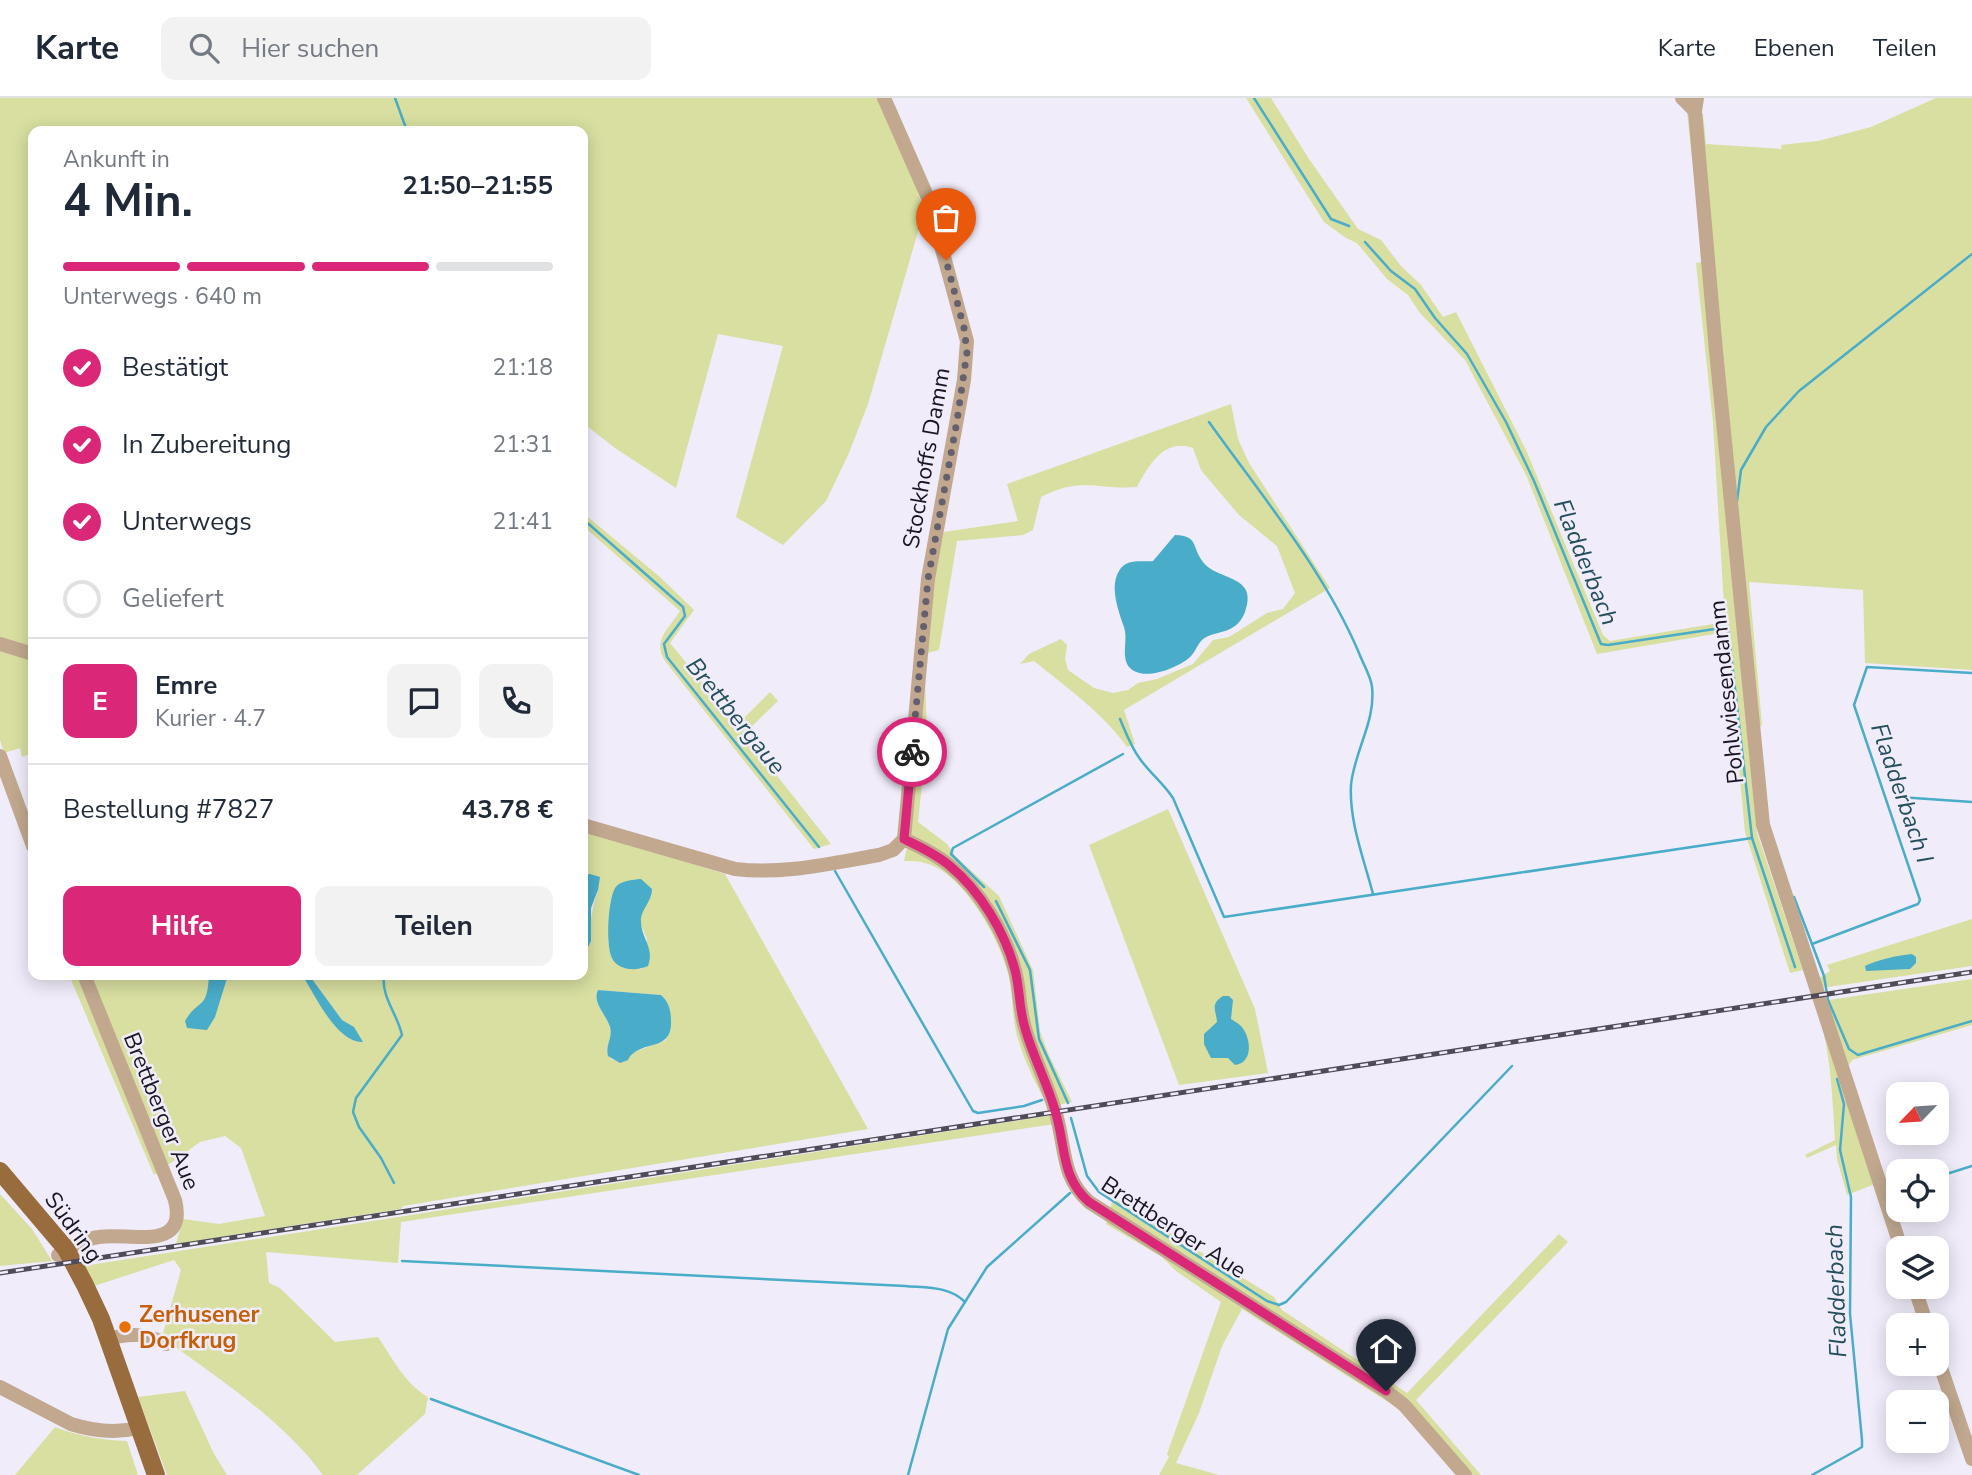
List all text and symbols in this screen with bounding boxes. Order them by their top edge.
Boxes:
search box [161,17,651,80]
text: Karte [35,26,119,71]
icon: search [185,29,223,67]
text: Hier suchen [241,31,379,66]
text: Karte [1658,32,1716,64]
text: Ebenen [1754,32,1835,64]
text: Teilen [1873,32,1937,64]
text: Ankunft in [63,144,170,175]
text: 21:50–21:55 [402,168,553,203]
text: 4 Min. [63,169,193,232]
pin [916,188,976,260]
icon: bag [927,199,965,237]
text: Unterwegs · 640 m [63,281,262,312]
icon: check [63,349,101,387]
text: Bestätigt [122,350,228,385]
text: 21:18 [493,352,553,383]
street label: Stockhoffs Damm [895,365,958,551]
icon: check [63,426,101,464]
text: In Zubereitung [122,427,291,462]
text: 21:31 [493,429,553,460]
water label: Fladderbach [1546,494,1626,630]
icon: check [63,503,101,541]
text: Unterwegs [122,504,252,539]
text: 21:41 [493,506,553,537]
text: Geliefert [122,581,223,616]
street label: Pohlwiesendamm [1701,598,1752,785]
water label: Brettbergaue [679,651,793,781]
button: chat [387,664,461,738]
button: phone [479,664,553,738]
text: Emre [155,668,217,703]
text: E [92,684,108,719]
text: Kurier · 4.7 [155,703,266,734]
courier [877,717,947,787]
water label: Fladderbach I [1863,719,1941,867]
icon: bike [893,733,931,771]
text: Bestellung #7827 [63,792,274,827]
text: 43.78 € [462,792,553,827]
button: Hilfe [63,886,301,966]
button: Teilen [315,886,553,966]
street label: Brettberger Aue [116,1028,207,1194]
north arrow [1886,1082,1950,1144]
map controls [1886,1082,1949,1453]
button: locate [1886,1159,1949,1222]
street label: Brettberger Aue [1095,1169,1252,1286]
street label: Südring [37,1186,110,1269]
water label: Fladderbach [1818,1224,1854,1358]
button: layers [1886,1236,1949,1299]
place label: Zerhusener Dorfkrug [139,1299,259,1356]
button: + [1886,1313,1949,1376]
marker: Zerhusener Dorfkrug [117,1319,133,1335]
pin [1356,1319,1416,1391]
icon: home [1367,1330,1405,1368]
button: − [1886,1390,1949,1453]

